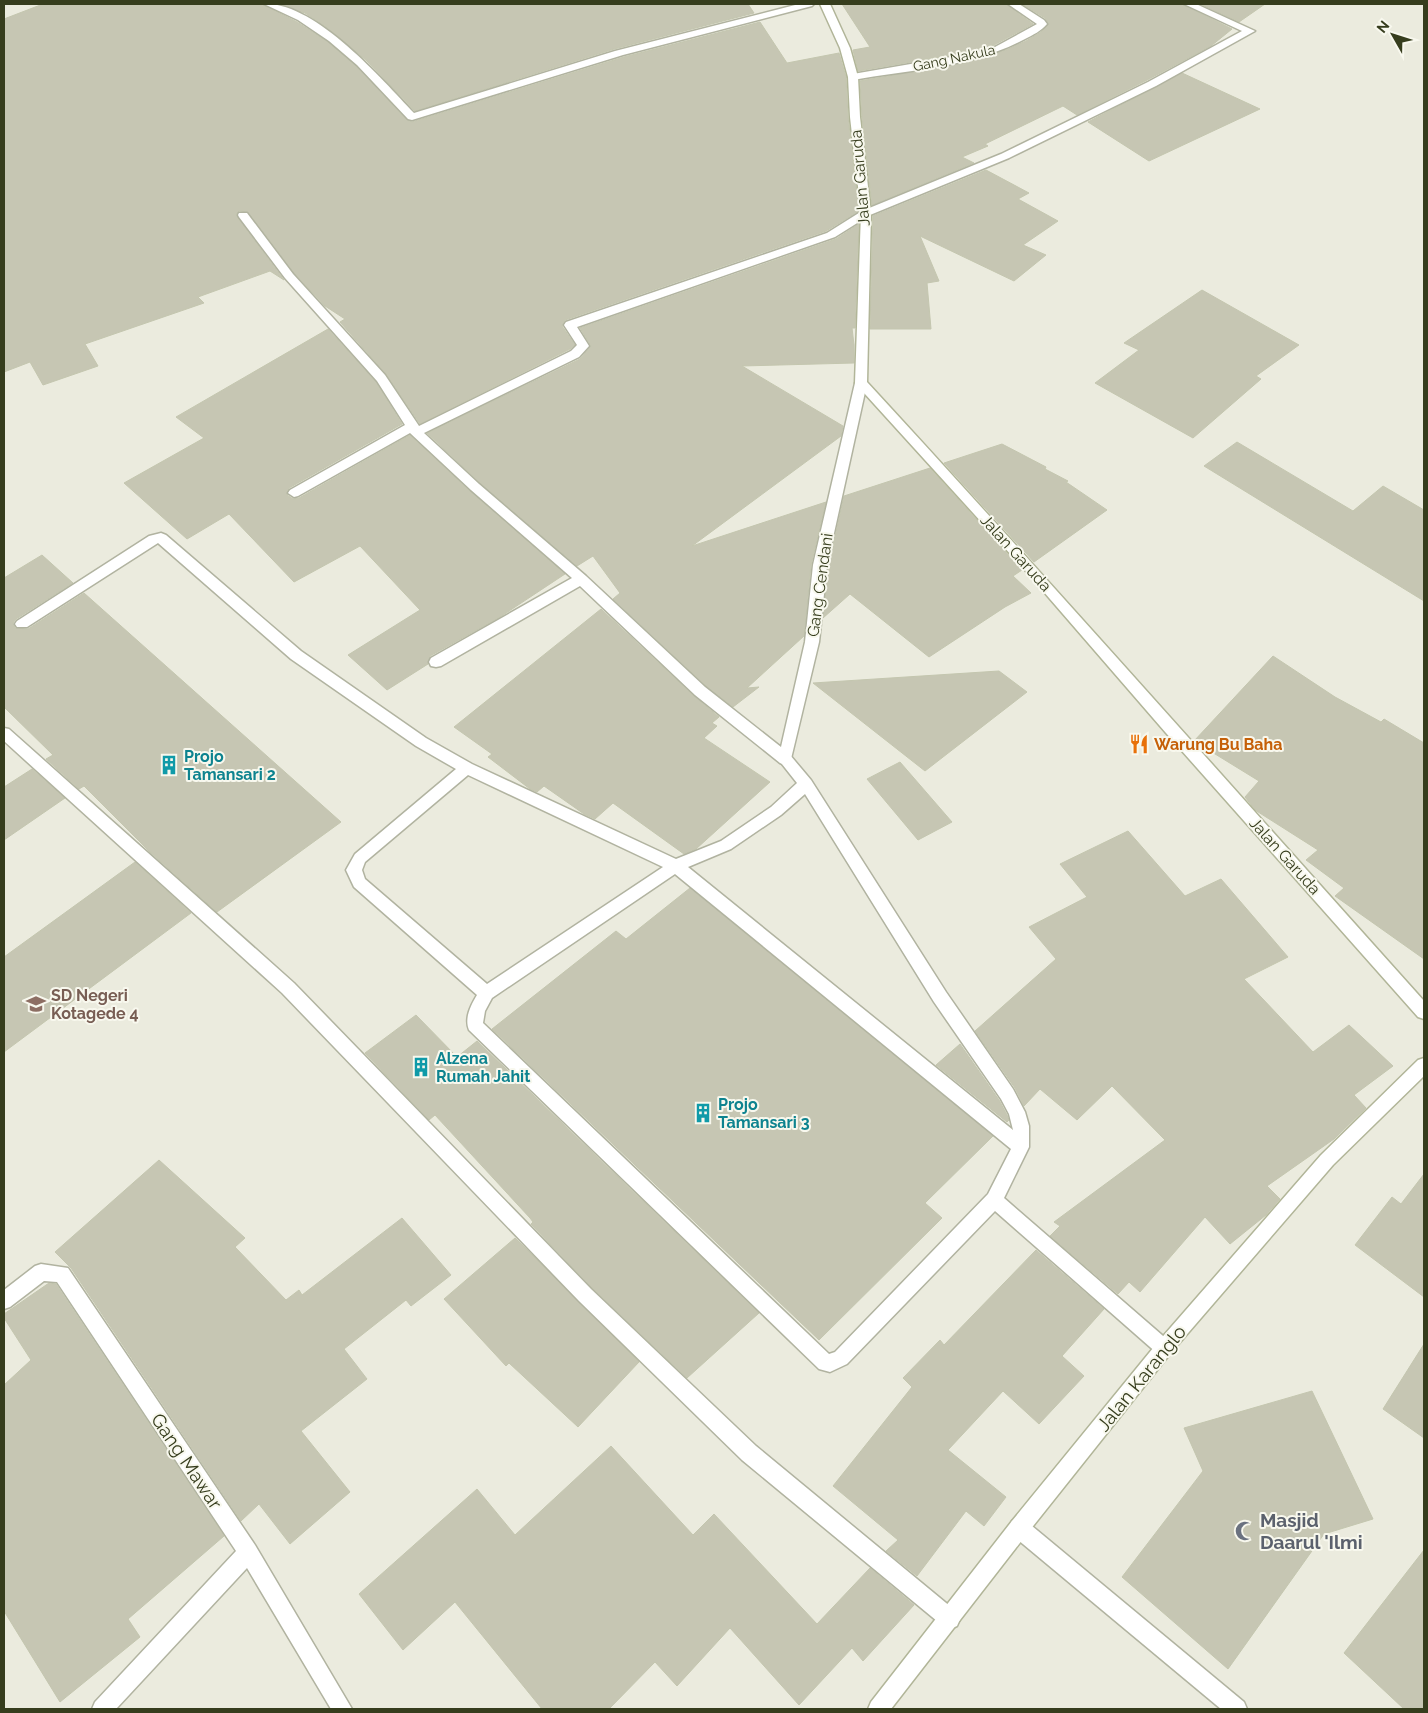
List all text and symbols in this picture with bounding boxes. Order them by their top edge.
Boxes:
north arrow [1368,10,1418,60]
text: N [1373,18,1392,36]
street label: Gang Nakula [911,41,997,75]
street label: Jalan Garuda [846,129,874,227]
street label: Jalan Garuda [977,511,1055,595]
street label: Gang Cendani [803,532,837,638]
restaurant icon: Warung Bu Baha [1128,733,1150,755]
place label: Warung Bu Baha [1154,735,1282,754]
place label: Projo Tamansari 2 [184,747,276,784]
building icon: Projo Tamansari 2 [158,754,180,776]
street label: Jalan Garuda [1246,814,1324,898]
place label: SD Negeri Kotagede 4 [51,986,139,1023]
school or university icon: SD Negeri Kotagede 4 [25,993,47,1015]
place label: Alzena Rumah Jahit [436,1049,530,1086]
building icon: Alzena Rumah Jahit [410,1056,432,1078]
place label: Projo Tamansari 3 [718,1095,810,1132]
building icon: Projo Tamansari 3 [692,1102,714,1124]
street label: Jalan Karanglo [1092,1321,1190,1435]
street label: Gang Mawar [147,1409,227,1513]
place label: Masjid Daarul 'Ilmi [1260,1509,1363,1553]
mosque icon: Masjid Daarul 'Ilmi [1234,1520,1256,1542]

